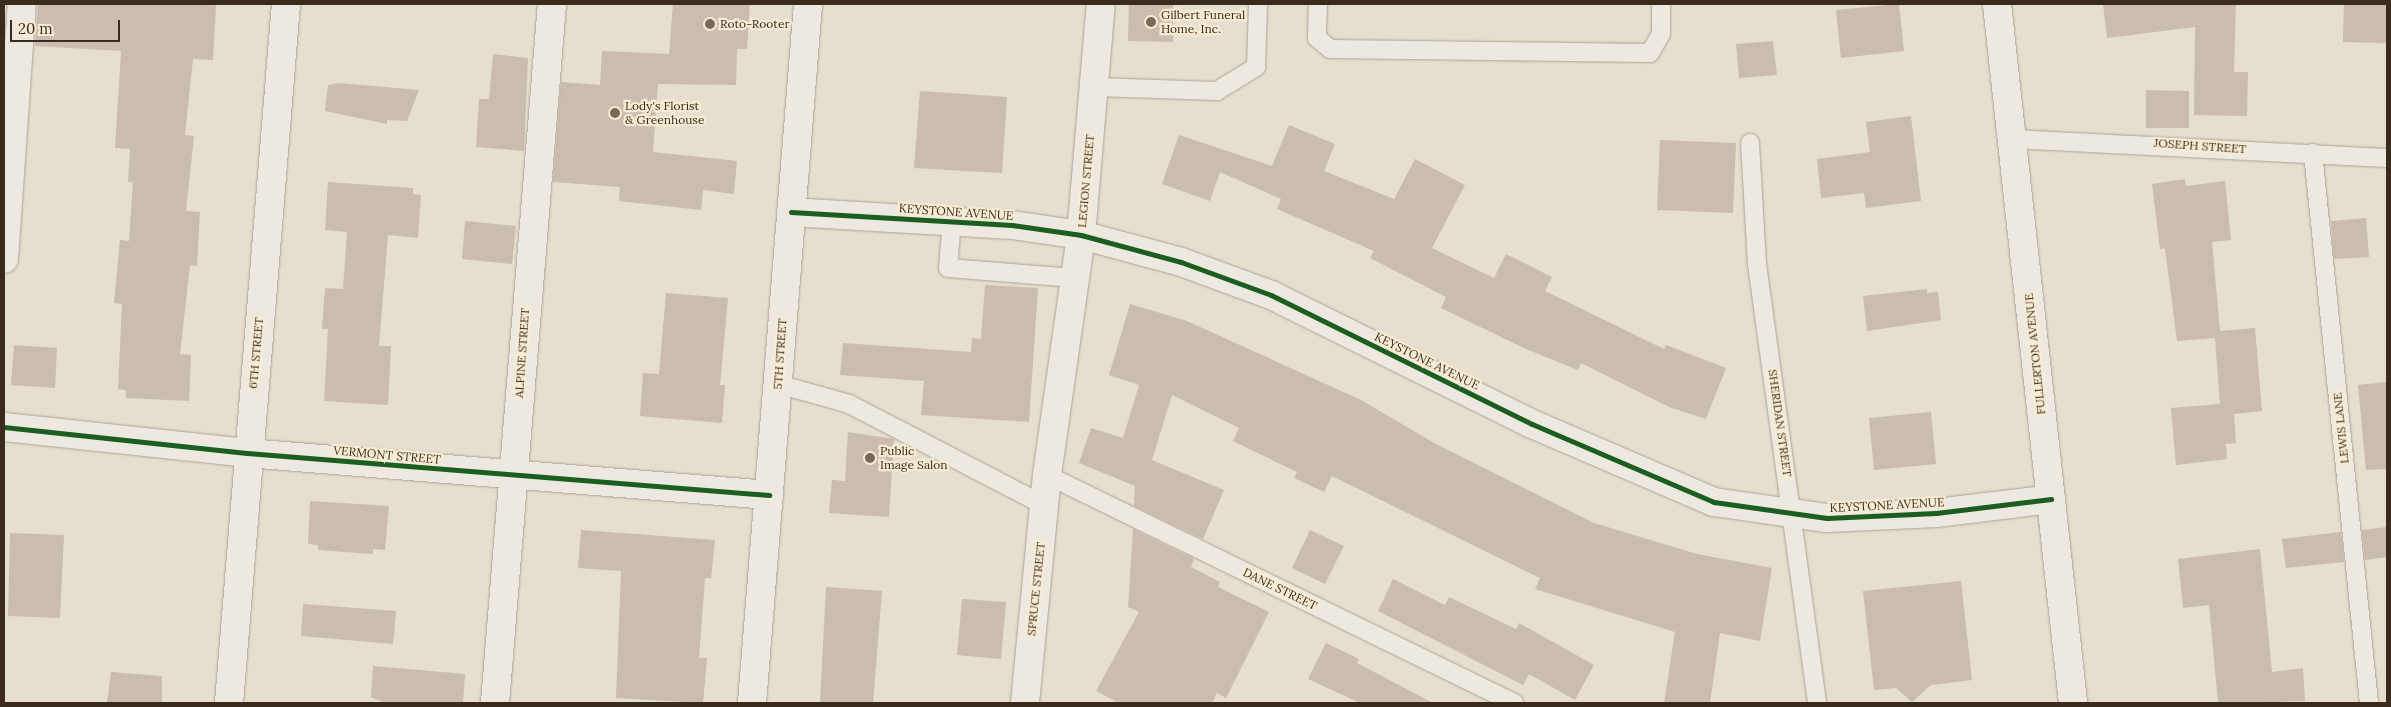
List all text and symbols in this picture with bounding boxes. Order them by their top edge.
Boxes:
place label: Gilbert Funeral Home, Inc. [1161,8,1245,36]
scale bar [12,10,122,42]
marker: Gilbert Funeral Home, Inc. [1145,16,1157,28]
place label: Roto-Rooter [720,17,790,31]
marker: Roto-Rooter [704,18,716,30]
text: 20 m [18,19,53,38]
place label: Lody's Florist & Greenhouse [625,99,704,127]
marker: Lody's Florist & Greenhouse [609,107,621,119]
street label: LEGION STREET [1075,134,1097,228]
street label: JOSEPH STREET [2153,136,2247,156]
street label: KEYSTONE AVENUE [898,201,1014,223]
street label: FULLERTON AVENUE [2021,293,2049,415]
street label: ALPINE STREET [512,308,532,398]
street label: 6TH STREET [246,317,266,389]
street label: 5TH STREET [770,318,790,390]
street label: KEYSTONE AVENUE [1372,329,1482,393]
street label: SHERIDAN STREET [1765,368,1795,478]
street label: LEWIS LANE [2330,392,2352,464]
street label: VERMONT STREET [333,443,441,467]
place label: Public Image Salon [880,444,948,472]
marker: Public Image Salon [864,452,876,464]
street label: KEYSTONE AVENUE [1829,495,1945,515]
street label: SPRUCE STREET [1024,541,1048,637]
street label: DANE STREET [1241,565,1319,613]

